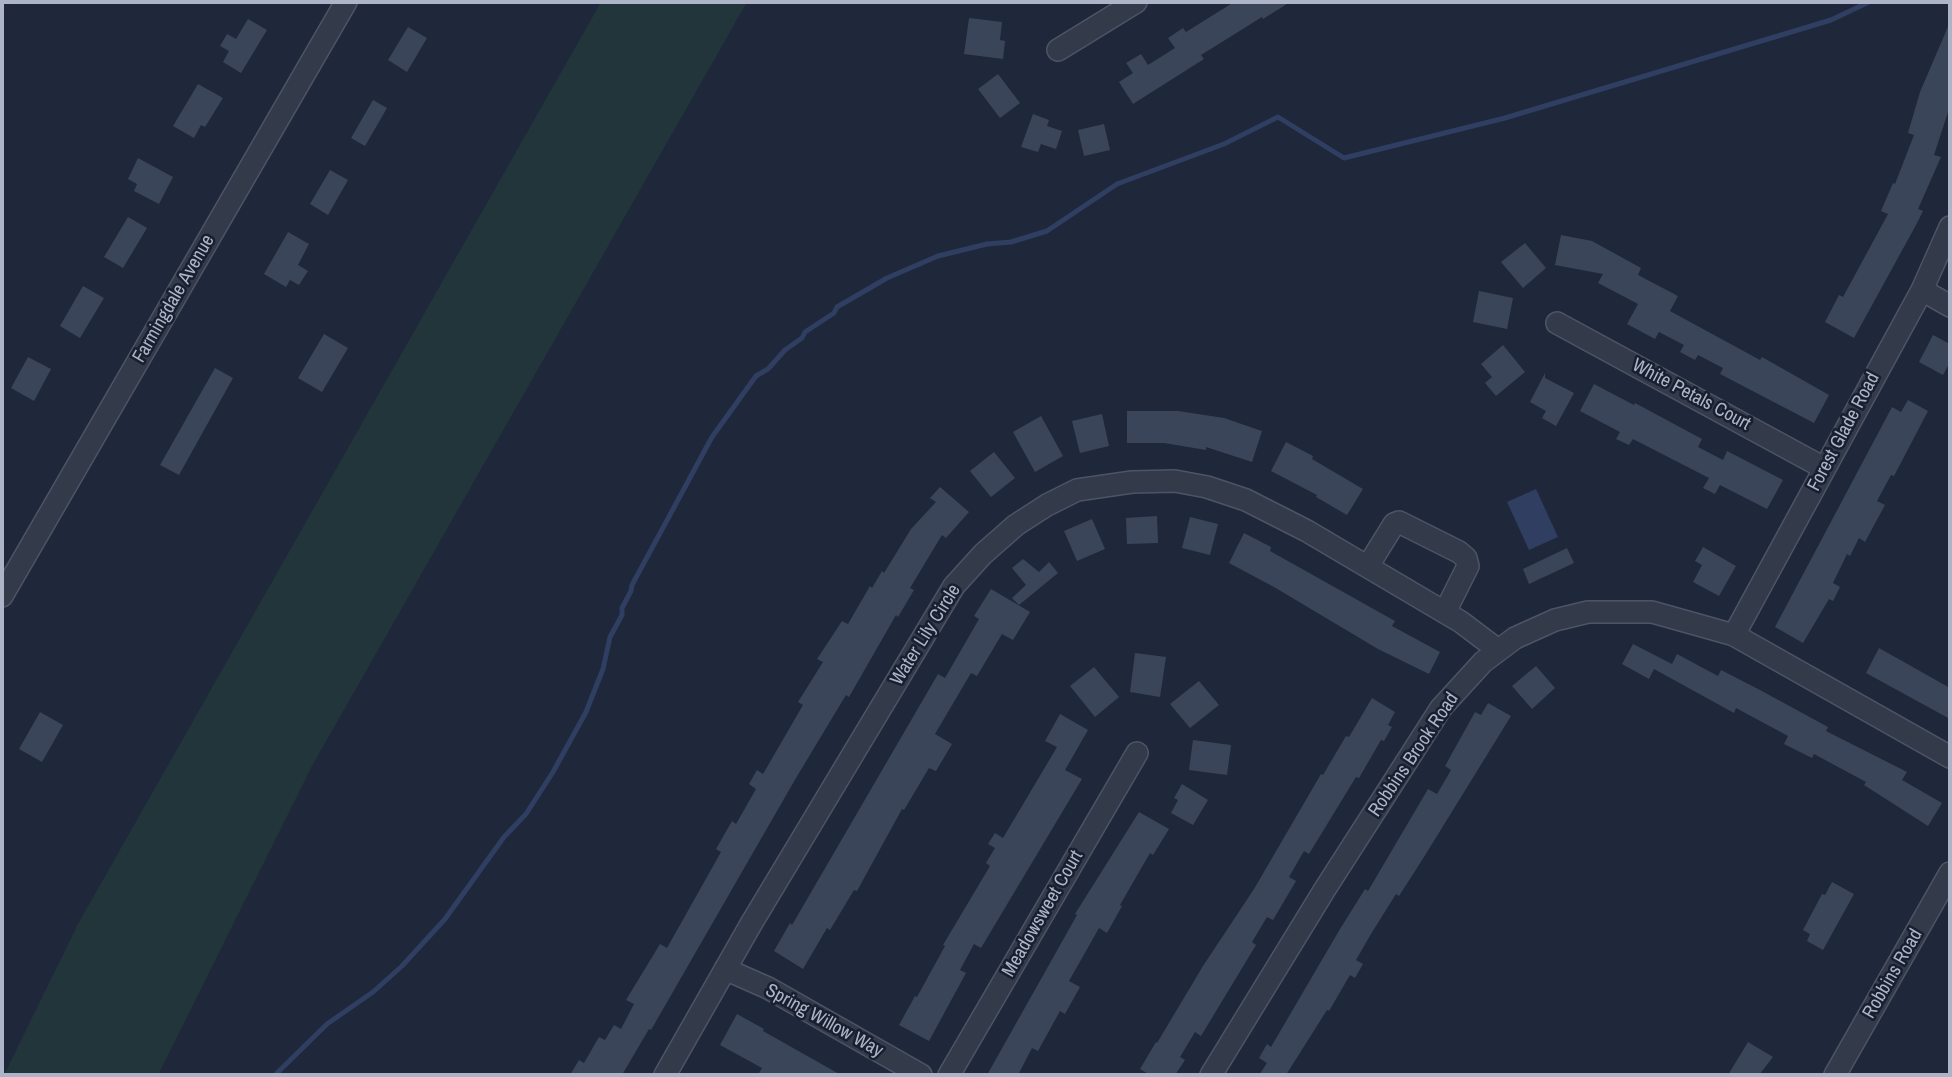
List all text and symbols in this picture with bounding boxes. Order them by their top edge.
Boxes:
street label: Farmingdale Avenue [128,231,220,367]
street label: White Petals Court [1628,354,1754,436]
street label: Forest Glade Road [1803,369,1885,495]
street label: Water Lily Circle [886,580,966,690]
street label: Robbins Brook Road [1364,689,1464,821]
street label: Meadowsweet Court [998,847,1088,981]
street label: Robbins Road [1858,925,1928,1023]
street label: Spring Willow Way [761,979,887,1063]

